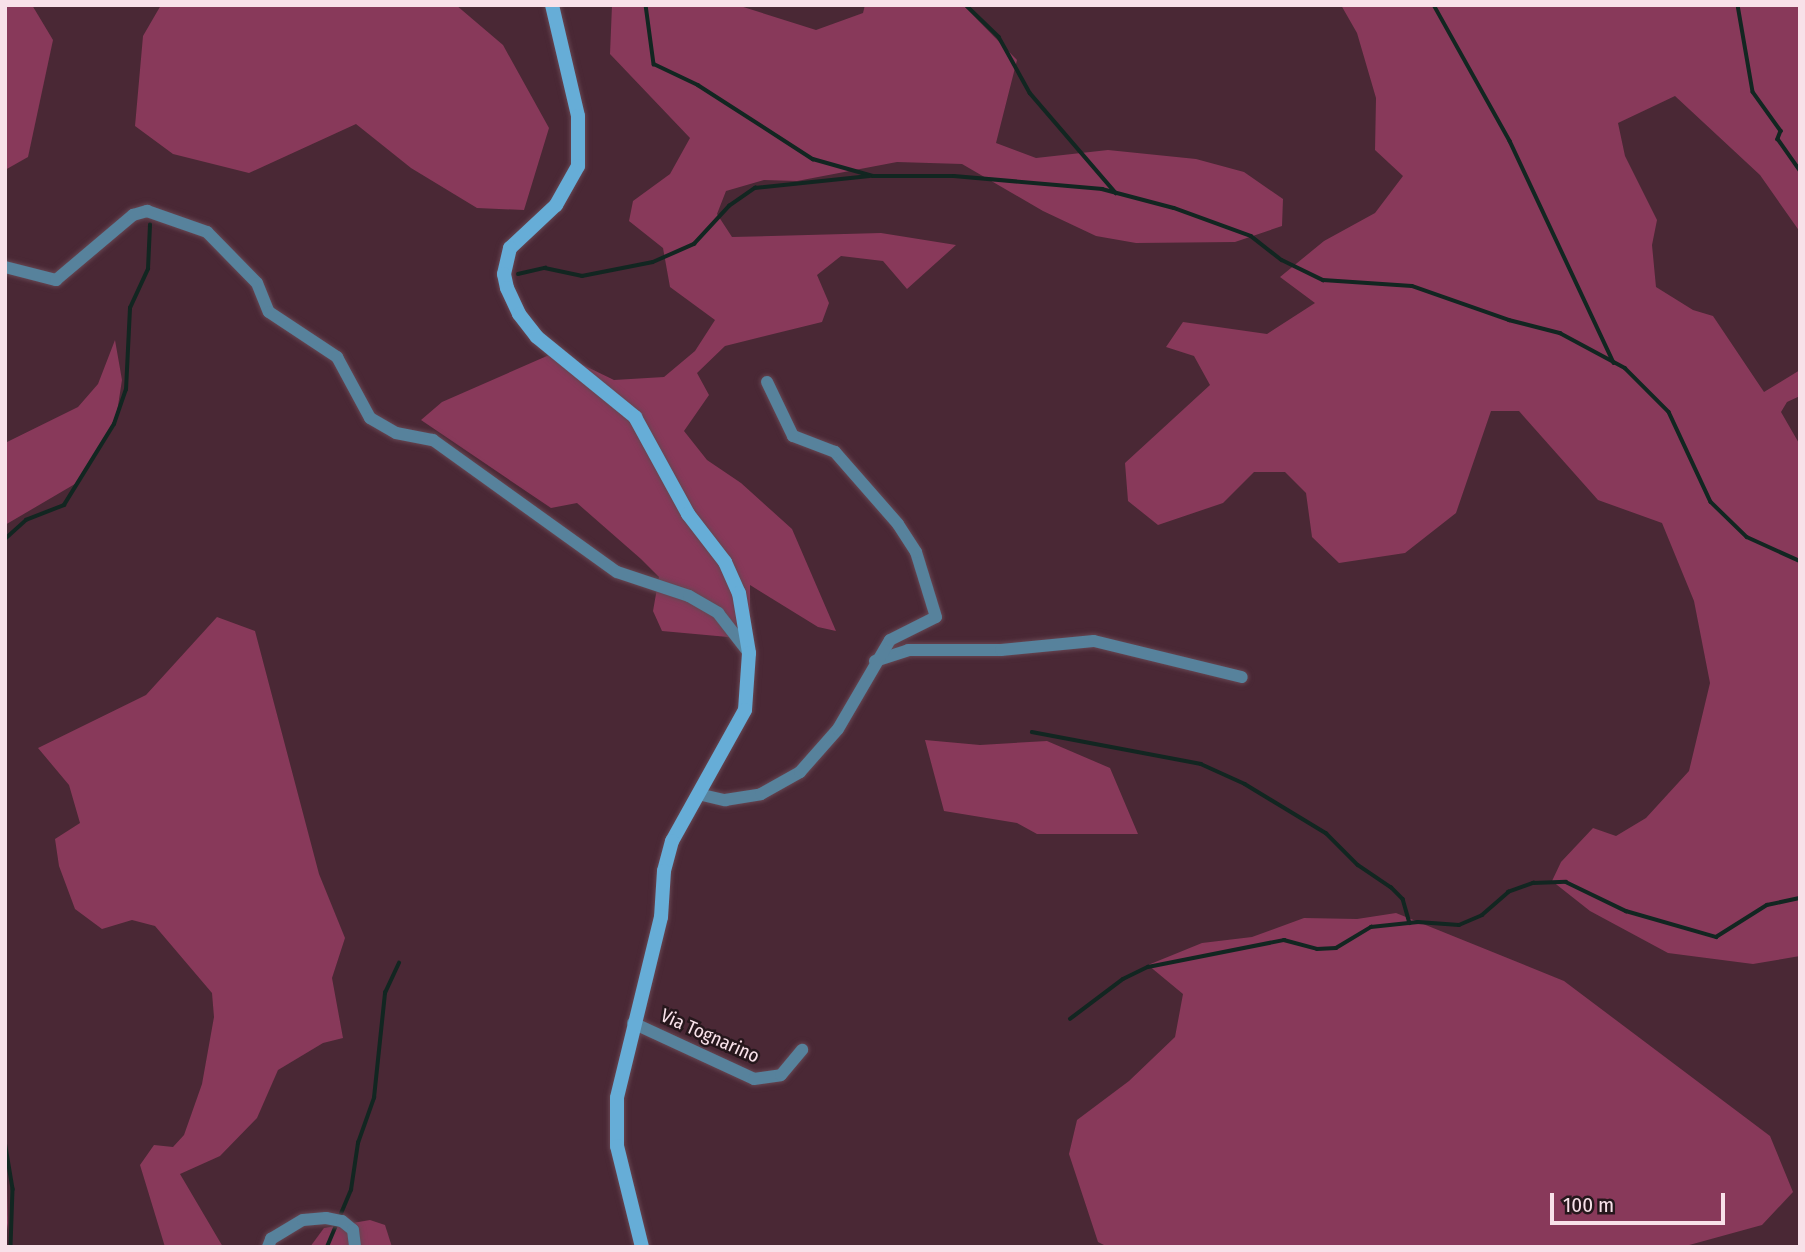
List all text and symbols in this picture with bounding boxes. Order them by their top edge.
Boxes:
street label: Via Tognarino [657,1004,763,1068]
scale bar [1553,1178,1728,1222]
text: 100 m [1563,1192,1614,1218]

